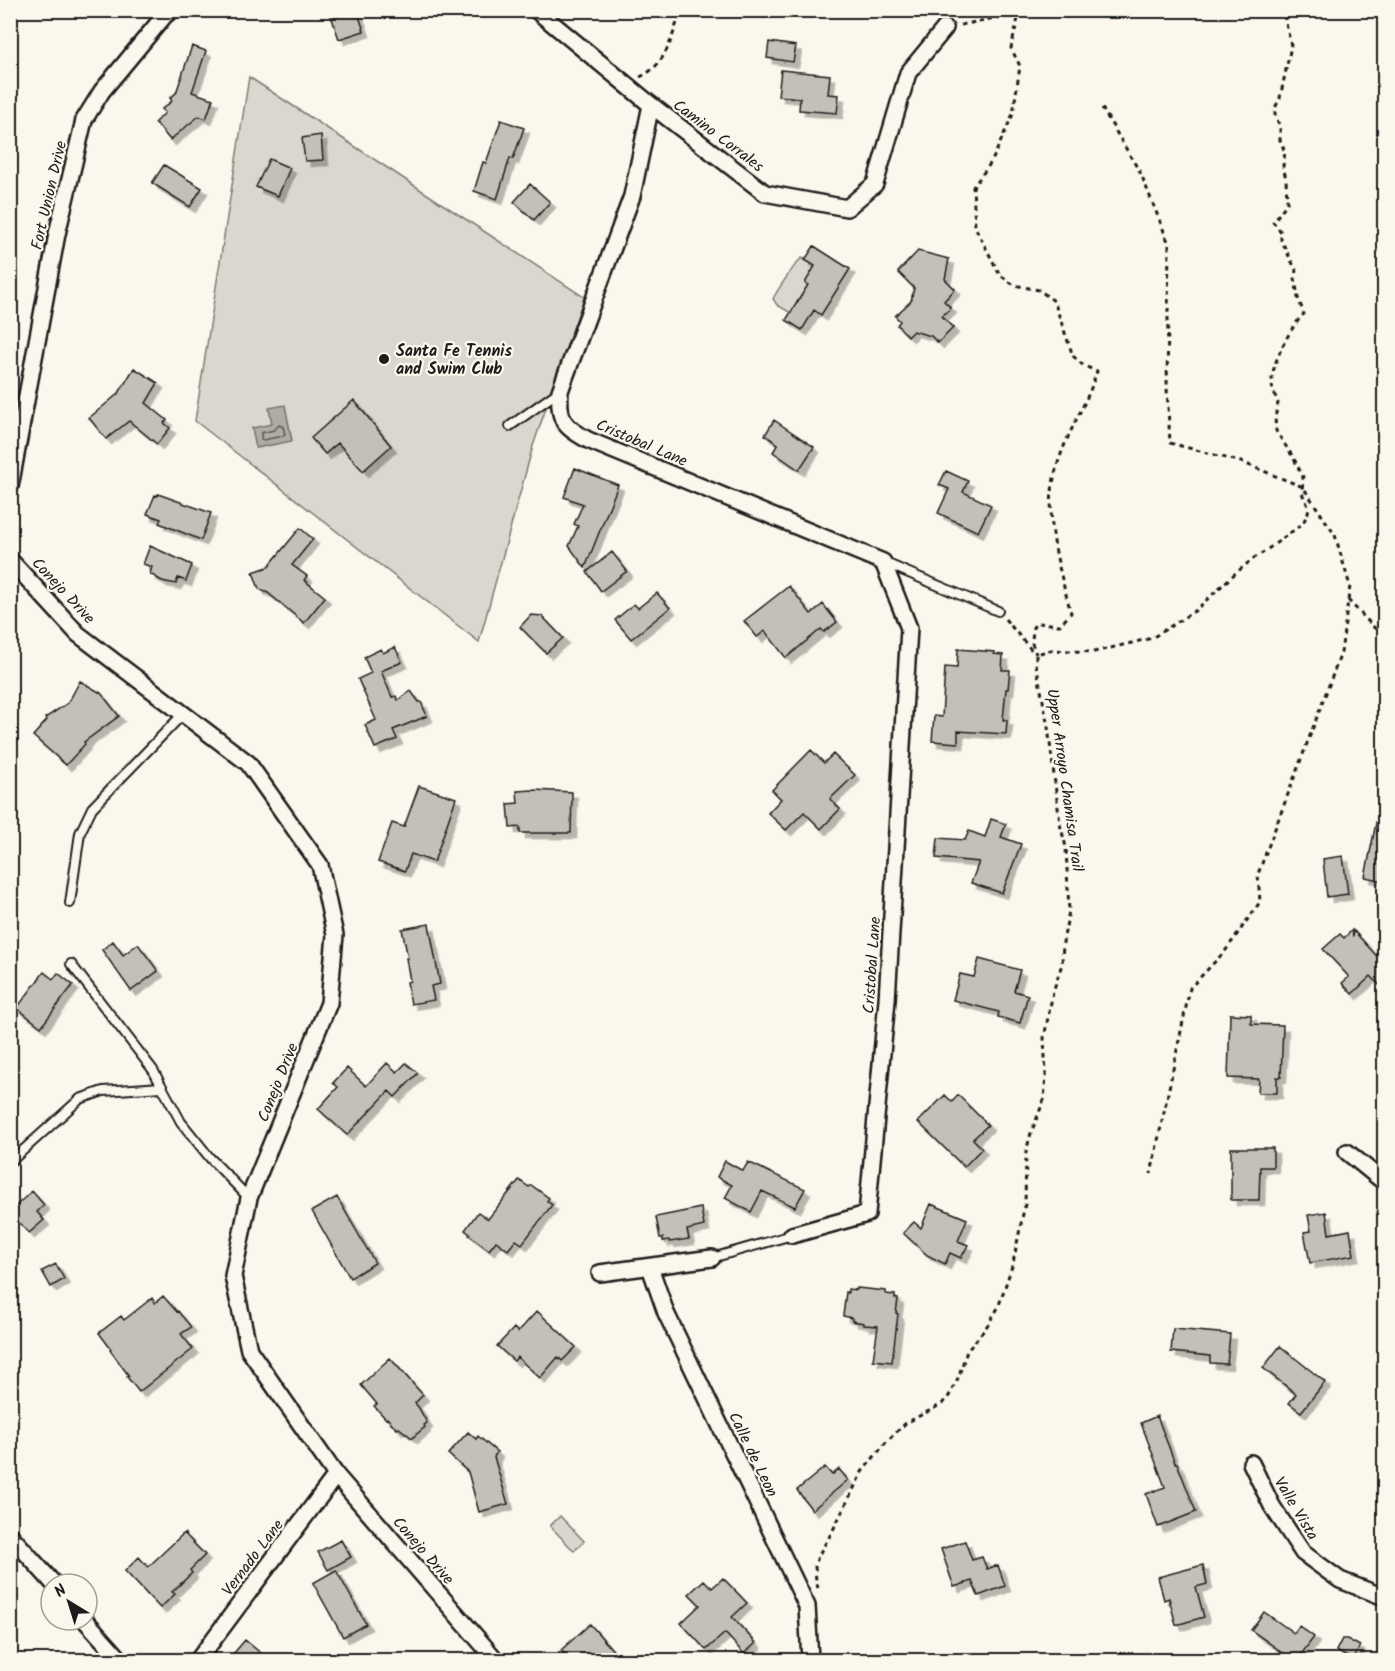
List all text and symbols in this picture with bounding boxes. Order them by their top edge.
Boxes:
street label: Camino Corrales [667,94,769,179]
street label: Fort Union Drive [25,138,74,252]
place label: Santa Fe Tennis and Swim Club [396,339,512,382]
marker: Santa Fe Tennis and Swim Club [377,352,391,366]
street label: Cristobal Lane [592,413,691,474]
street label: Conejo Drive [25,552,101,630]
street label: Upper Arroyo Chamisa Trail [1039,687,1090,873]
street label: Cristobal Lane [857,916,888,1014]
street label: Conejo Drive [251,1039,306,1126]
street label: Calle de Leon [721,1408,784,1501]
street label: Valle Vista [1267,1472,1325,1545]
street label: Conejo Drive [386,1511,460,1591]
street label: Vernado Lane [216,1514,290,1602]
north arrow [39,1572,99,1632]
text: N [49,1578,72,1604]

